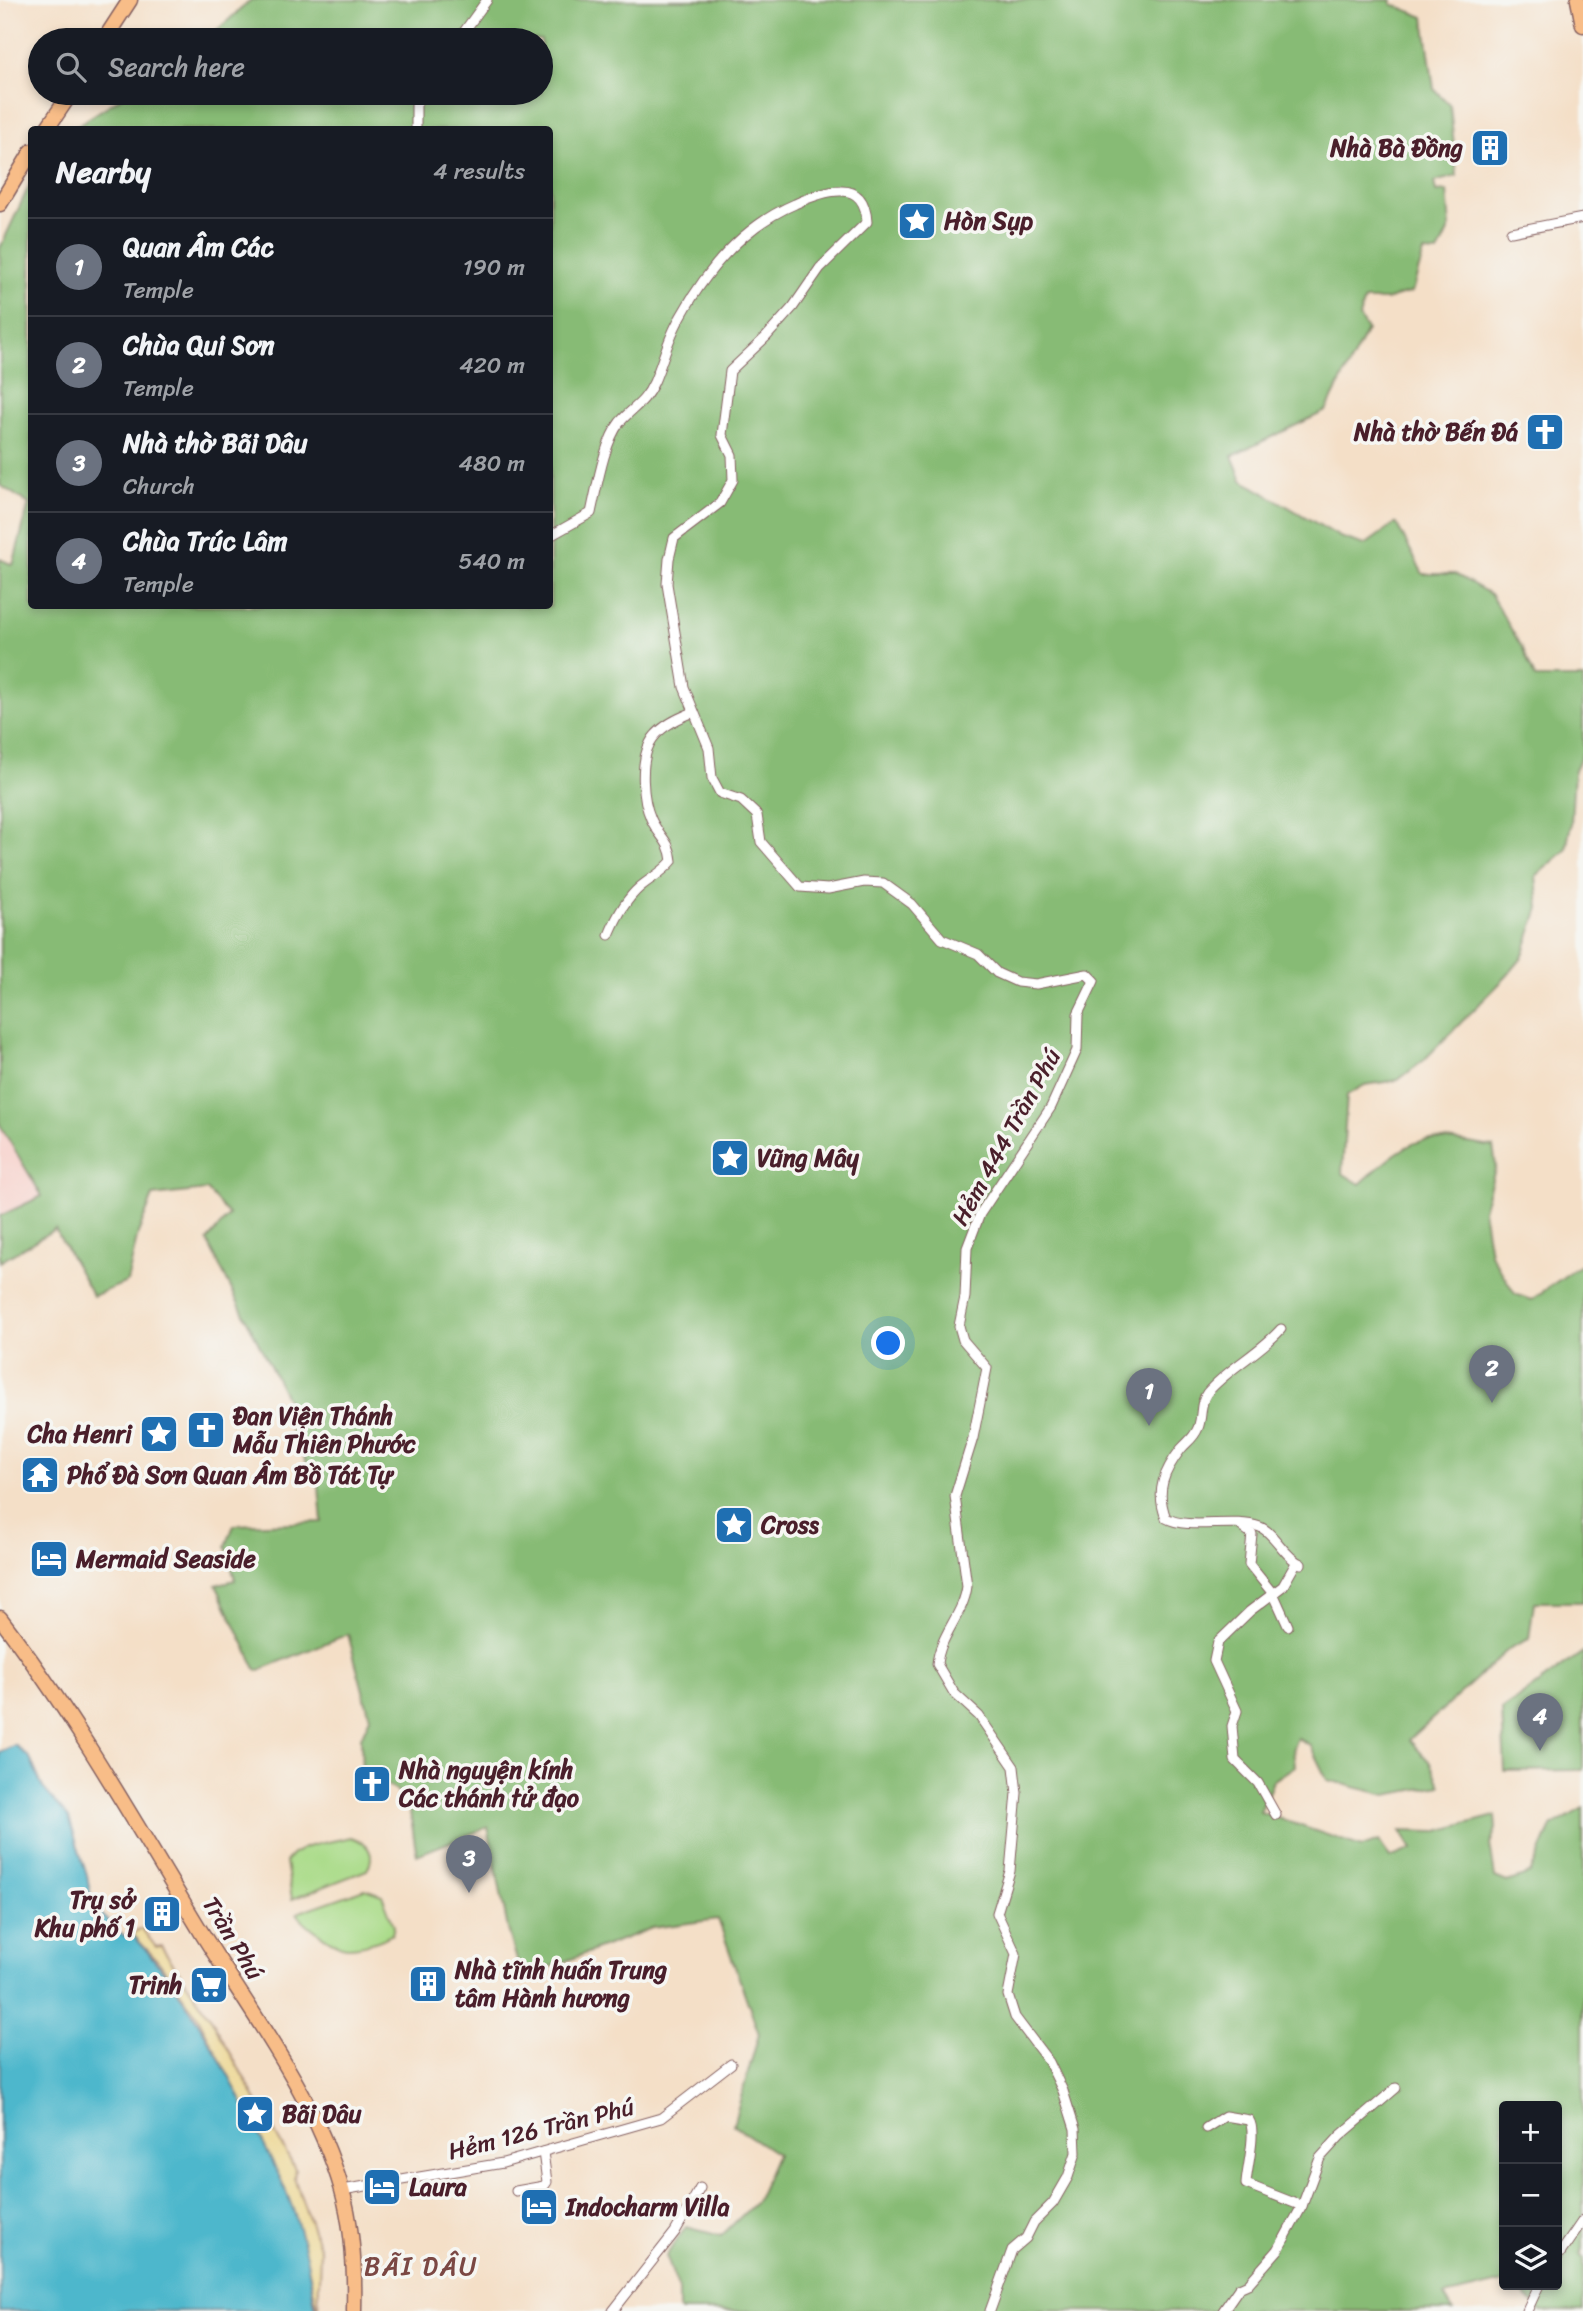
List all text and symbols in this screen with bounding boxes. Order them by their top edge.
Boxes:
search box [28,28,553,105]
text: Search here [108,44,245,90]
icon: search [52,48,90,86]
place label: Nhà Bà Đồng [1329,127,1463,169]
building icon: Nhà Bà Đồng [1469,127,1511,169]
text: Nearby [56,145,151,199]
text: 4 results [433,151,525,192]
place icon: Hòn Sụp [896,200,938,242]
place label: Hòn Sụp [944,200,1033,242]
text: Quan Âm Các [123,224,274,270]
text: 1 [74,247,84,288]
text: 190 m [463,247,525,288]
text: Temple [123,270,194,311]
text: Chùa Qui Sơn [123,322,275,368]
text: 2 [72,345,86,386]
text: 420 m [459,345,525,386]
text: Temple [123,368,194,409]
place label: Nhà thờ Bến Đá [1353,411,1518,453]
church icon: Nhà thờ Bến Đá [1524,411,1566,453]
text: Nhà thờ Bãi Dâu [123,420,307,466]
text: 3 [73,443,85,484]
text: 480 m [459,443,525,484]
text: Church [123,466,195,507]
text: Chùa Trúc Lâm [123,518,287,564]
text: 4 [72,541,86,582]
text: 540 m [458,541,525,582]
text: Temple [123,564,194,605]
street label: Hẻm 444 Trần Phú [940,1040,1072,1234]
place icon: Vũng Mây [709,1137,751,1179]
place label: Vũng Mây [757,1137,860,1179]
your location [871,1326,905,1360]
pin: 2 [1469,1345,1515,1403]
pin: 1 [1126,1368,1172,1426]
place label: Đan Viện Thánh Mẫu Thiên Phước [232,1395,417,1465]
church icon: Đan Viện Thánh Mẫu Thiên Phước [185,1409,227,1451]
place label: Cha Henri [26,1413,133,1455]
place icon: Cha Henri [138,1413,180,1455]
temple icon: Phổ Đà Sơn Quan Âm Bồ Tát Tự [19,1454,61,1496]
place label: Phổ Đà Sơn Quan Âm Bồ Tát Tự [67,1454,395,1496]
place icon: Cross [713,1504,755,1546]
place label: Cross [760,1504,820,1546]
hotel icon: Mermaid Seaside [28,1538,70,1580]
place label: Mermaid Seaside [75,1538,257,1580]
pin: 4 [1517,1693,1563,1751]
place label: Nhà nguyện kính Các thánh tử đạo [398,1749,580,1819]
church icon: Nhà nguyện kính Các thánh tử đạo [351,1763,393,1805]
pin: 3 [446,1835,492,1893]
place label: Trụ sở Khu phố 1 [34,1879,137,1949]
street label: Trần Phú [191,1888,275,1988]
building icon: Trụ sở Khu phố 1 [141,1893,183,1935]
place label: Nhà tĩnh huấn Trung tâm Hành hương [454,1949,667,2019]
building icon: Nhà tĩnh huấn Trung tâm Hành hương [407,1963,449,2005]
place label: Trinh [129,1964,182,2006]
supermarket icon: Trinh [188,1964,230,2006]
street label: Hẻm 126 Trần Phú [444,2086,639,2172]
place icon: Bãi Dâu [234,2093,276,2135]
place label: Bãi Dâu [282,2093,362,2135]
map controls [1499,2101,1562,2290]
button: + [1499,2101,1562,2164]
button: − [1499,2164,1562,2227]
hotel icon: Laura [361,2166,403,2208]
place label: Laura [409,2166,468,2208]
hotel icon: Indocharm Villa [518,2186,560,2228]
place label: Indocharm Villa [564,2186,730,2228]
button: layers [1499,2227,1562,2290]
district label: BÃI DÂU [364,2243,478,2289]

